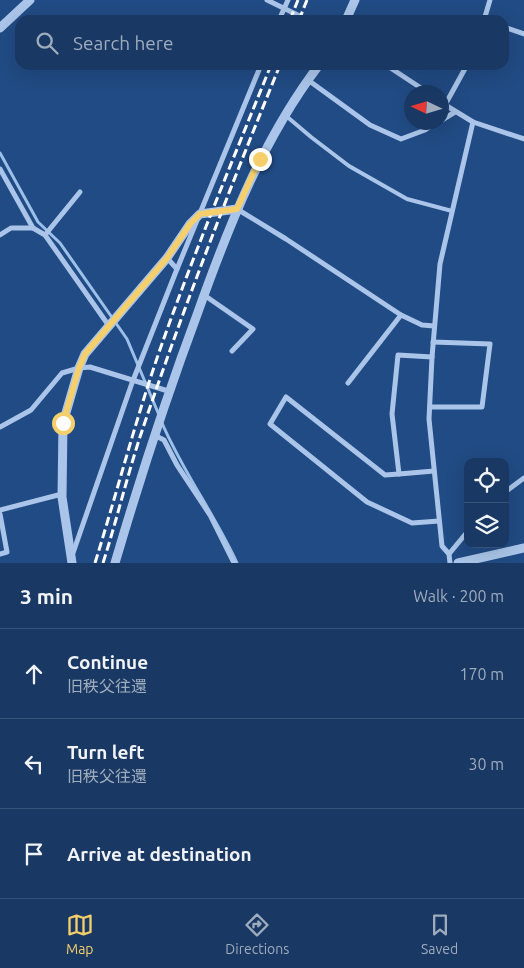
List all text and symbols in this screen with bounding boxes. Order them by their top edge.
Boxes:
search box [15,15,509,70]
icon: search [33,29,61,57]
text: Search here [73,32,173,54]
north arrow [404,85,449,130]
route end [249,148,272,171]
route start [52,412,75,435]
map controls [464,458,509,548]
button: locate [464,458,509,503]
button: layers [464,503,509,548]
text: 3 min [20,584,73,608]
text: Walk · 200 m [413,587,504,605]
text: Continue [67,651,148,673]
icon: ahead [20,660,48,688]
text: 170 m [459,665,504,683]
text: 旧秩父往還 [67,677,147,695]
text: Turn left [67,741,145,763]
icon: left [20,750,48,778]
text: 30 m [468,755,504,773]
text: 旧秩父往還 [67,767,147,785]
icon: arrive [20,840,48,868]
text: Arrive at destination [67,843,252,865]
tab: Map [66,911,94,957]
tab: Directions [225,911,289,957]
tab: Saved [421,911,458,957]

